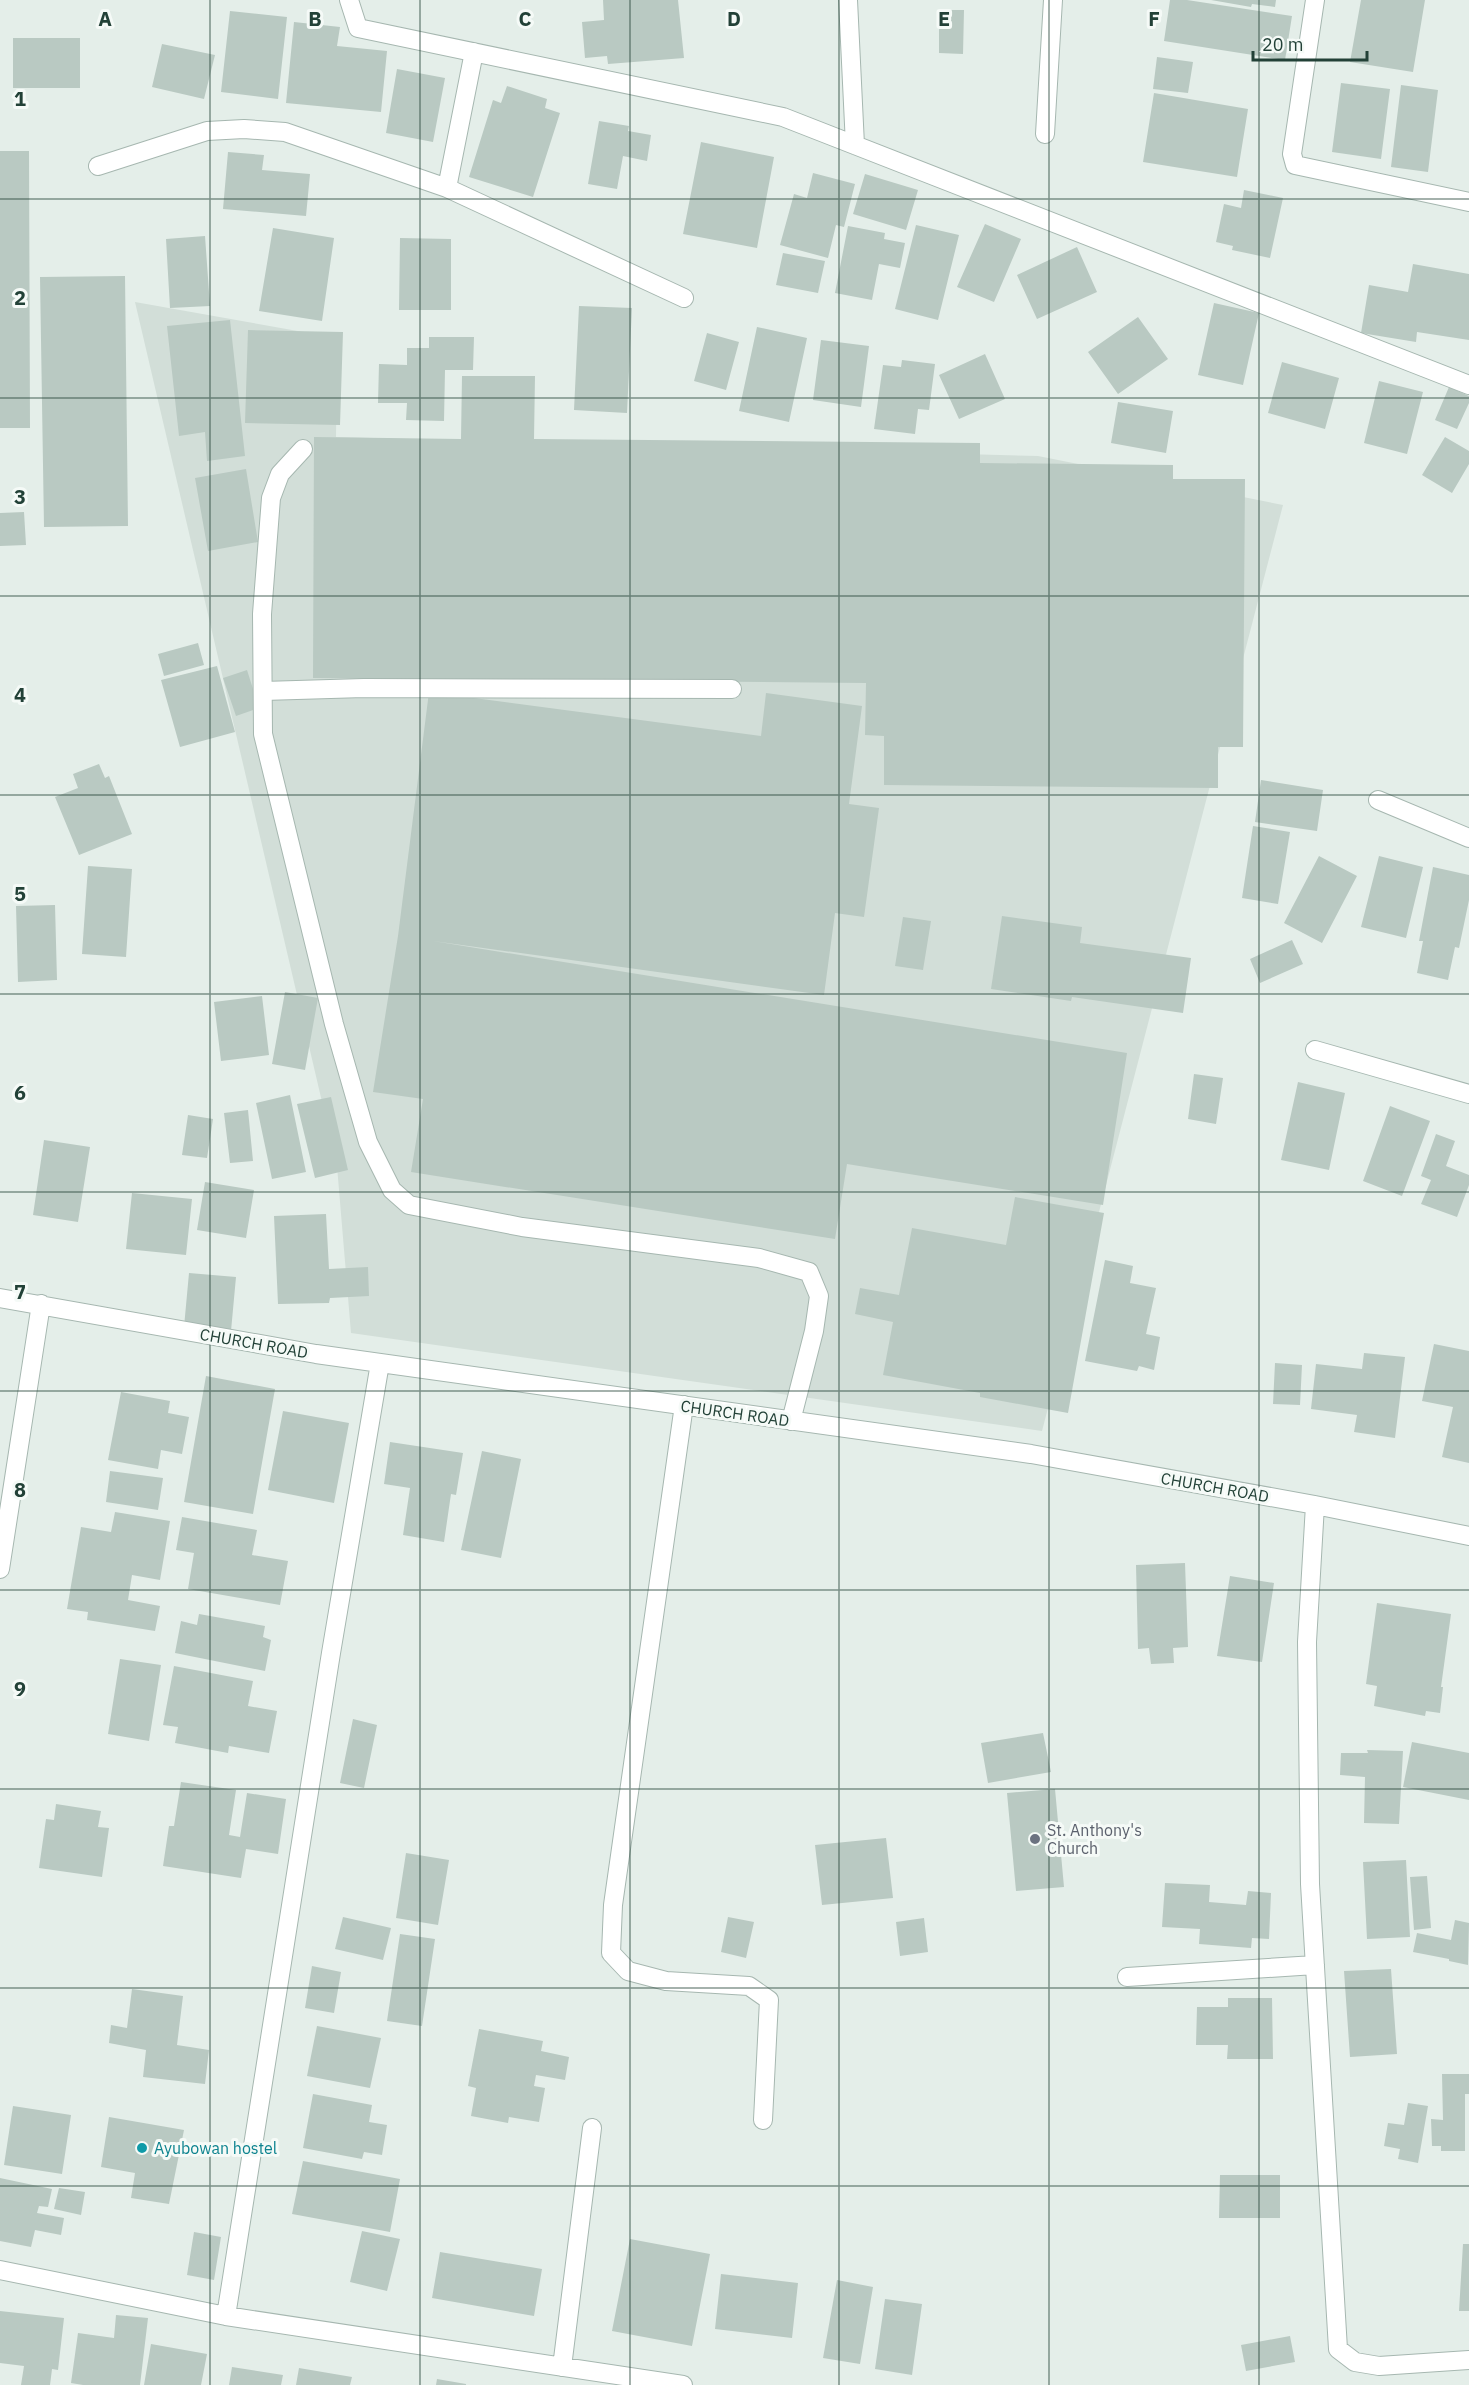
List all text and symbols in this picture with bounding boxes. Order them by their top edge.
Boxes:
text: A [98,5,112,32]
text: B [308,5,322,32]
text: C [518,5,532,32]
text: D [727,5,741,32]
text: E [938,5,950,32]
text: F [1148,5,1160,32]
scale bar [1253,24,1367,62]
text: 20 m [1262,33,1304,56]
text: 1 [14,85,26,112]
text: 2 [14,284,26,311]
text: 3 [14,483,26,510]
text: 4 [14,681,26,708]
text: 5 [14,880,26,907]
text: 6 [14,1079,26,1106]
text: 7 [14,1278,26,1305]
street label: CHURCH ROAD [198,1324,310,1362]
street label: CHURCH ROAD [679,1395,791,1431]
street label: CHURCH ROAD [1159,1468,1271,1506]
text: 8 [14,1476,26,1503]
text: 9 [14,1675,26,1702]
place label: St. Anthony's Church [1047,1820,1142,1858]
marker: St. Anthony's Church [1028,1832,1042,1846]
place label: Ayubowan hostel [154,2138,277,2158]
marker: Ayubowan hostel [135,2141,149,2155]

